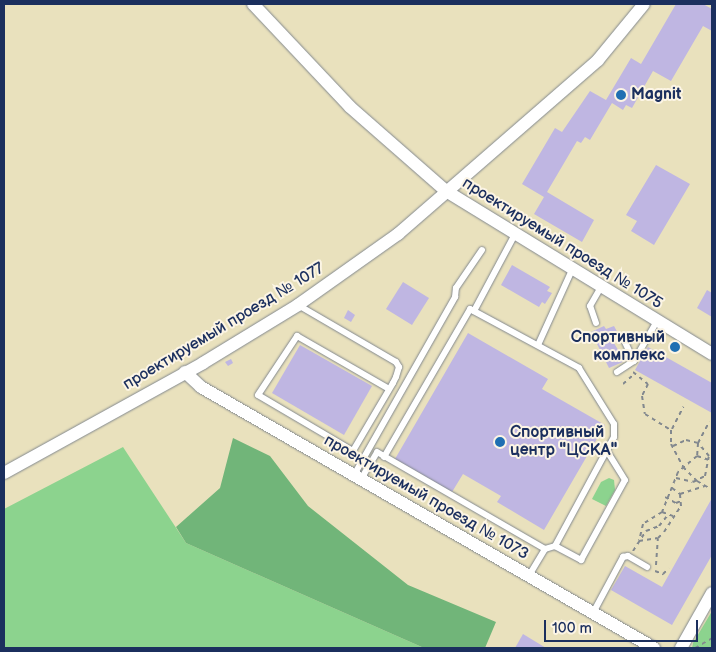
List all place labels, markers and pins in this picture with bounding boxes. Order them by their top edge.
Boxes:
place label: Magnit [631,85,681,105]
marker: Magnit [615,89,627,101]
place label: Спортивный комплекс [571,328,665,366]
marker: Спортивный комплекс [669,341,681,353]
place label: Спортивный центр "ЦСКА" [510,423,617,461]
marker: Спортивный центр "ЦСКА" [494,436,506,448]

